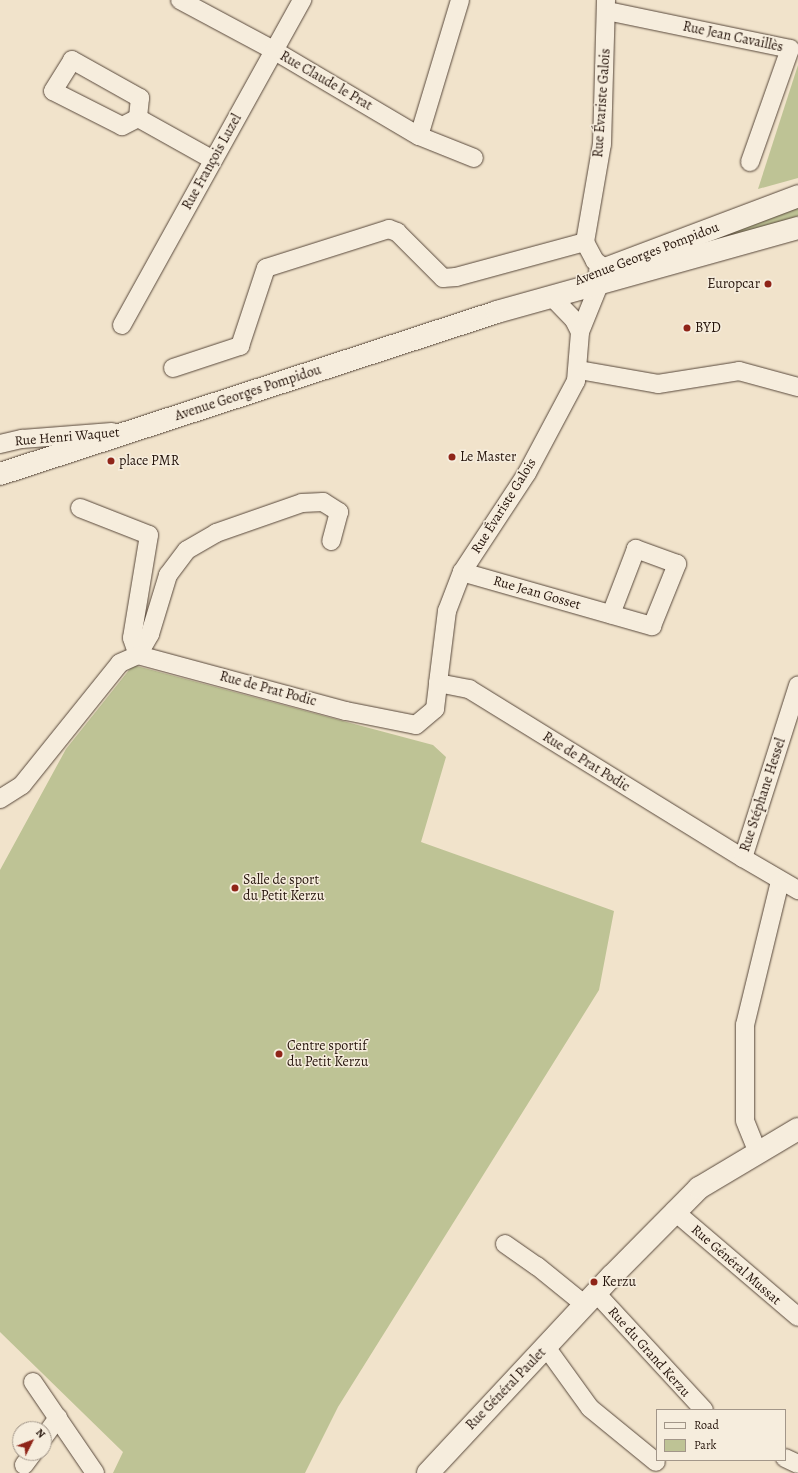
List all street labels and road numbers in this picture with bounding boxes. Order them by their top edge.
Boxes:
street label: Rue Jean Cavaillès [681,18,785,56]
street label: Rue Claude le Prat [277,48,375,114]
street label: Rue Évariste Galois [590,48,614,158]
street label: Rue François Luzel [179,111,245,213]
street label: Avenue Georges Pompidou [573,219,721,289]
street label: Avenue Georges Pompidou [173,361,323,425]
street label: Rue Henri Waquet [14,424,120,450]
street label: Rue Évariste Galois [468,455,540,557]
street label: Rue Jean Gosset [491,572,583,614]
street label: Rue de Prat Podic [218,668,318,710]
street label: Rue de Prat Podic [539,729,633,795]
street label: Rue Stéphane Hessel [737,736,789,854]
street label: Rue Général Mussat [688,1221,784,1309]
street label: Rue du Grand Kerzu [604,1303,694,1401]
street label: Rue Général Paulet [463,1344,549,1434]

